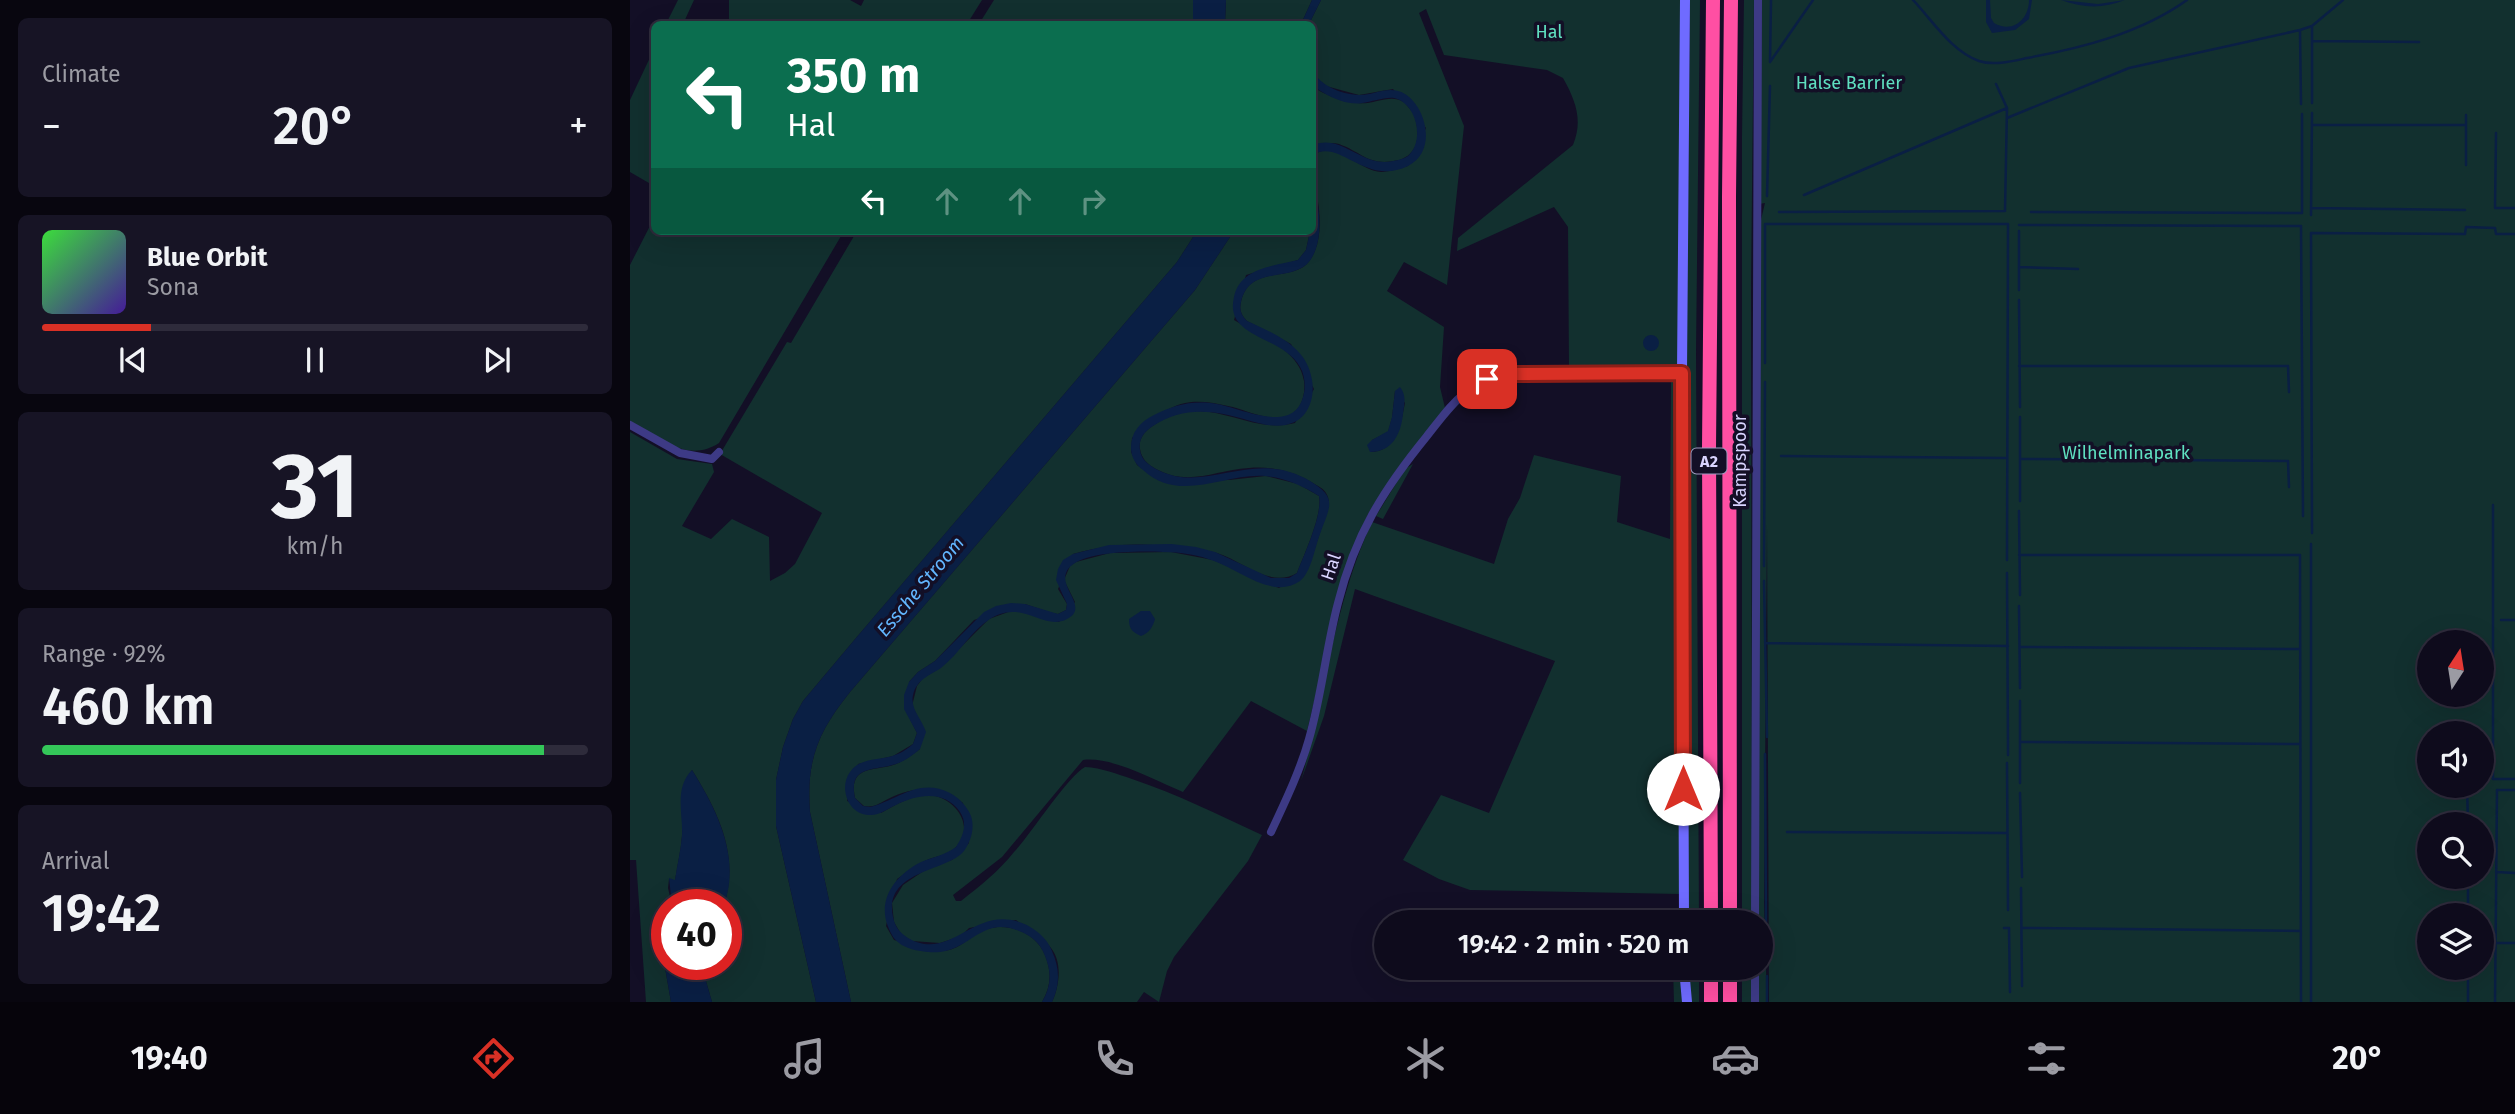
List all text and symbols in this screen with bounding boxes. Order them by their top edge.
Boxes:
park label: Hal [1535,21,1563,43]
text: 350 m [787,46,920,105]
icon: left [672,49,763,140]
text: Climate [42,60,121,88]
park label: Halse Barrier [1796,72,1902,94]
text: 20° [273,95,357,158]
text: − [42,103,61,149]
text: + [569,103,588,149]
text: Hal [787,106,835,144]
icon: left [855,182,893,220]
icon: ahead [928,182,966,220]
icon: ahead [1001,182,1039,220]
icon: right [1074,182,1112,220]
text: Blue Orbit [147,242,267,273]
text: Sona [147,273,199,301]
icon: previous [114,341,152,379]
icon: pause [296,341,334,379]
icon: next [478,341,516,379]
pin [1457,349,1517,409]
icon: arrive [1468,360,1506,398]
street label: Kampspoor [1729,414,1751,508]
text: 31 [271,432,359,541]
park label: Wilhelminapark [2062,442,2191,464]
road number: A2 [1692,448,1726,474]
text: km/h [287,532,343,560]
water label: Essche Stroom [872,532,969,641]
street label: Hal [1316,551,1346,583]
north arrow [2417,630,2494,707]
map controls [2417,630,2494,980]
text: Range · 92% [42,640,165,668]
text: 460 km [42,675,215,738]
button: sound [2417,721,2494,798]
position arrow [1646,752,1720,826]
button: search [2417,812,2494,889]
text: Arrival [42,847,109,875]
text: 19:42 [42,882,161,945]
speed limit sign: 40 [651,889,742,980]
button: layers [2417,903,2494,980]
text: 19:42 · 2 min · 520 m [1458,929,1689,960]
icon: directions [469,1034,518,1083]
icon: music [780,1034,829,1083]
icon: phone [1090,1034,1139,1083]
icon: climate [1401,1034,1450,1083]
icon: car [1711,1034,1760,1083]
icon: filters [2022,1034,2071,1083]
text: 19:40 [131,1039,208,1077]
text: 20° [2332,1039,2384,1077]

